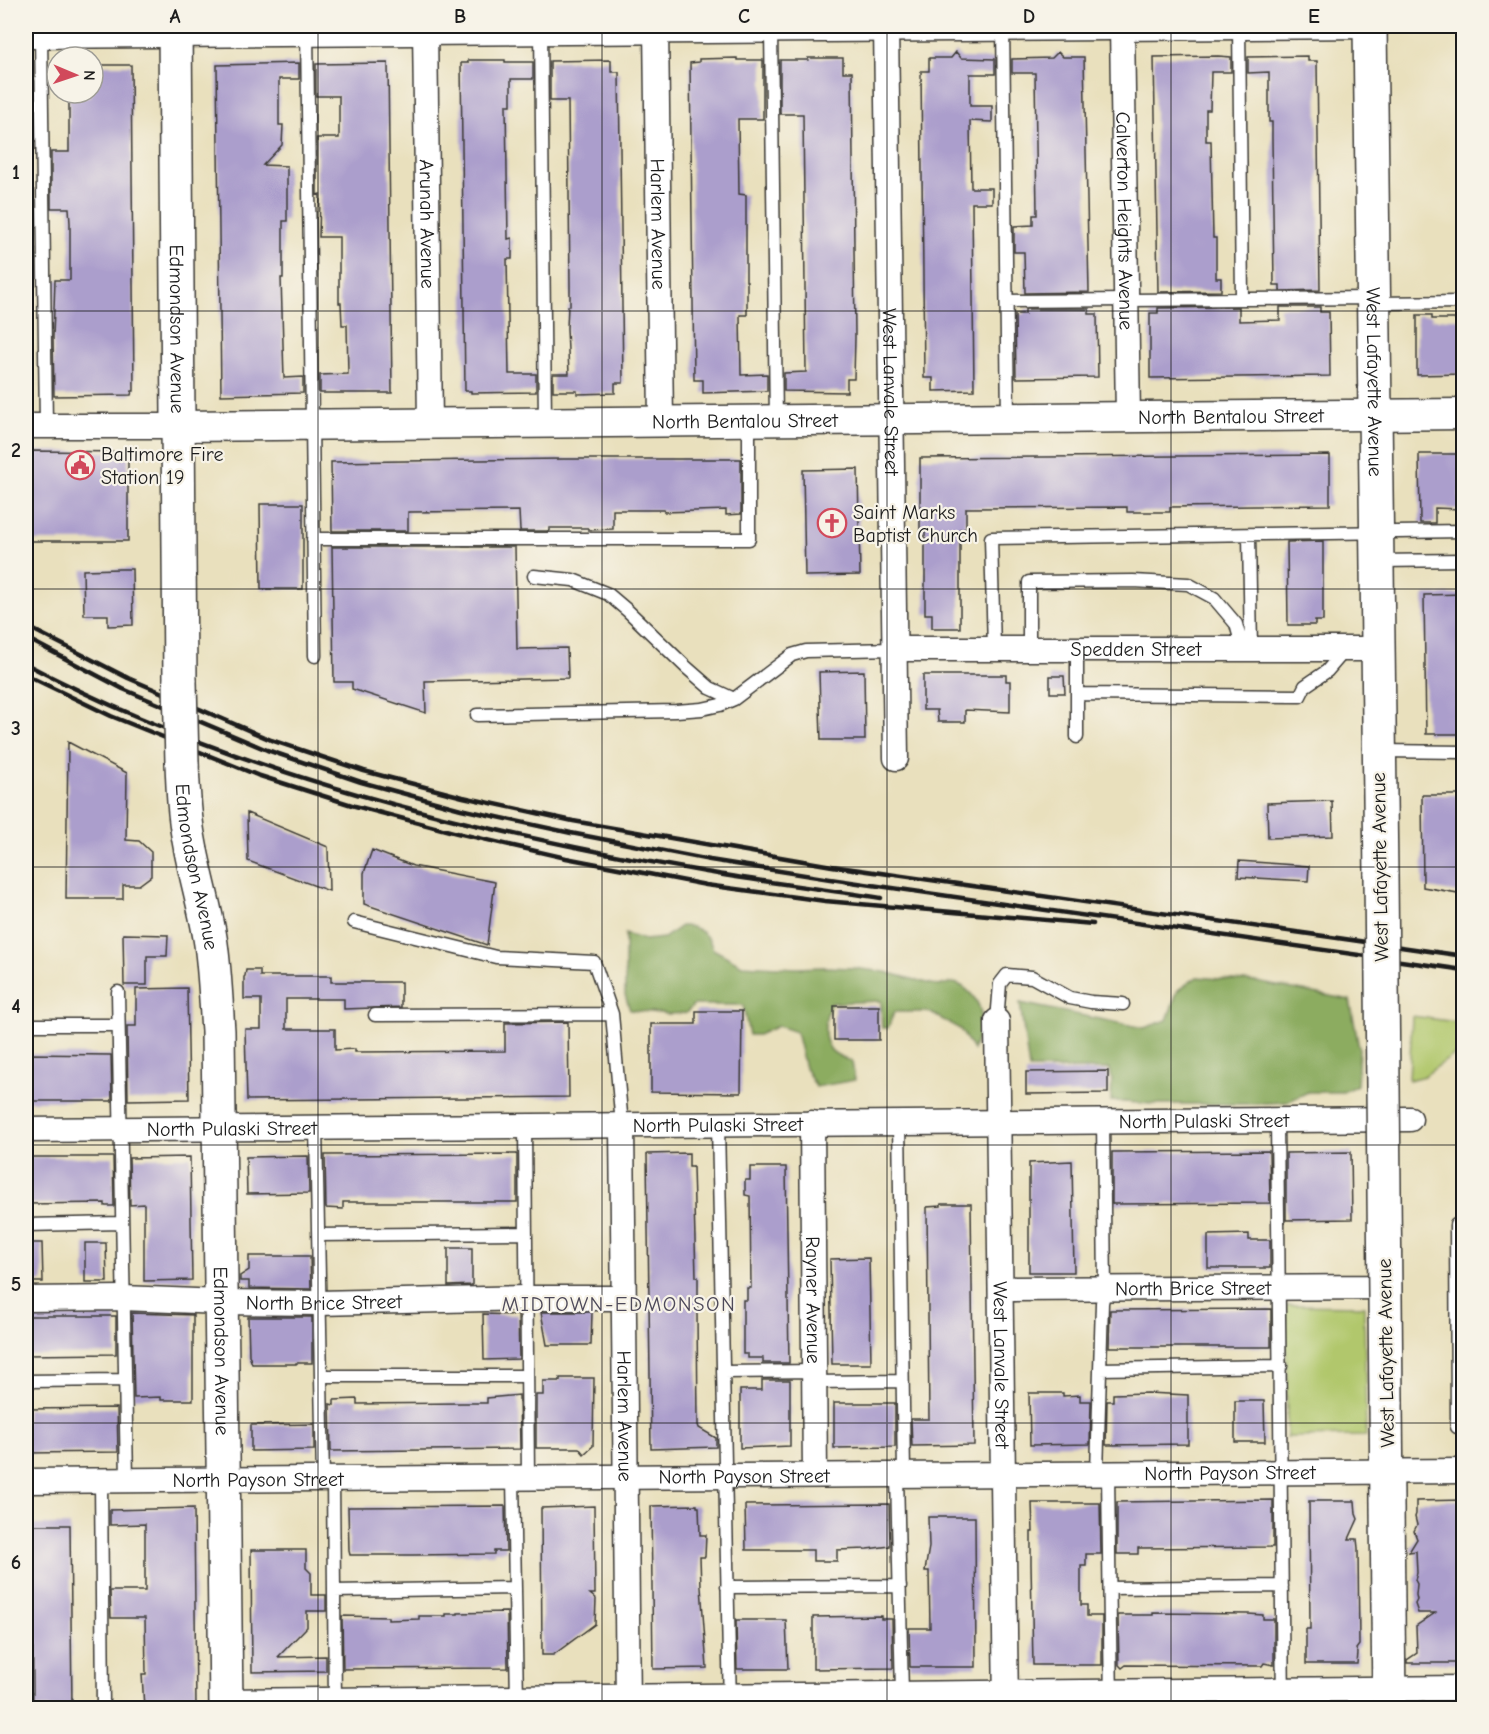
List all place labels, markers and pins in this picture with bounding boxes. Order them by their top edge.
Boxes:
place label: Baltimore Fire Station 19 [101,443,223,489]
public building icon: Baltimore Fire Station 19 [64,449,96,481]
place label: Saint Marks Baptist Church [853,501,978,547]
church icon: Saint Marks Baptist Church [816,507,848,539]

